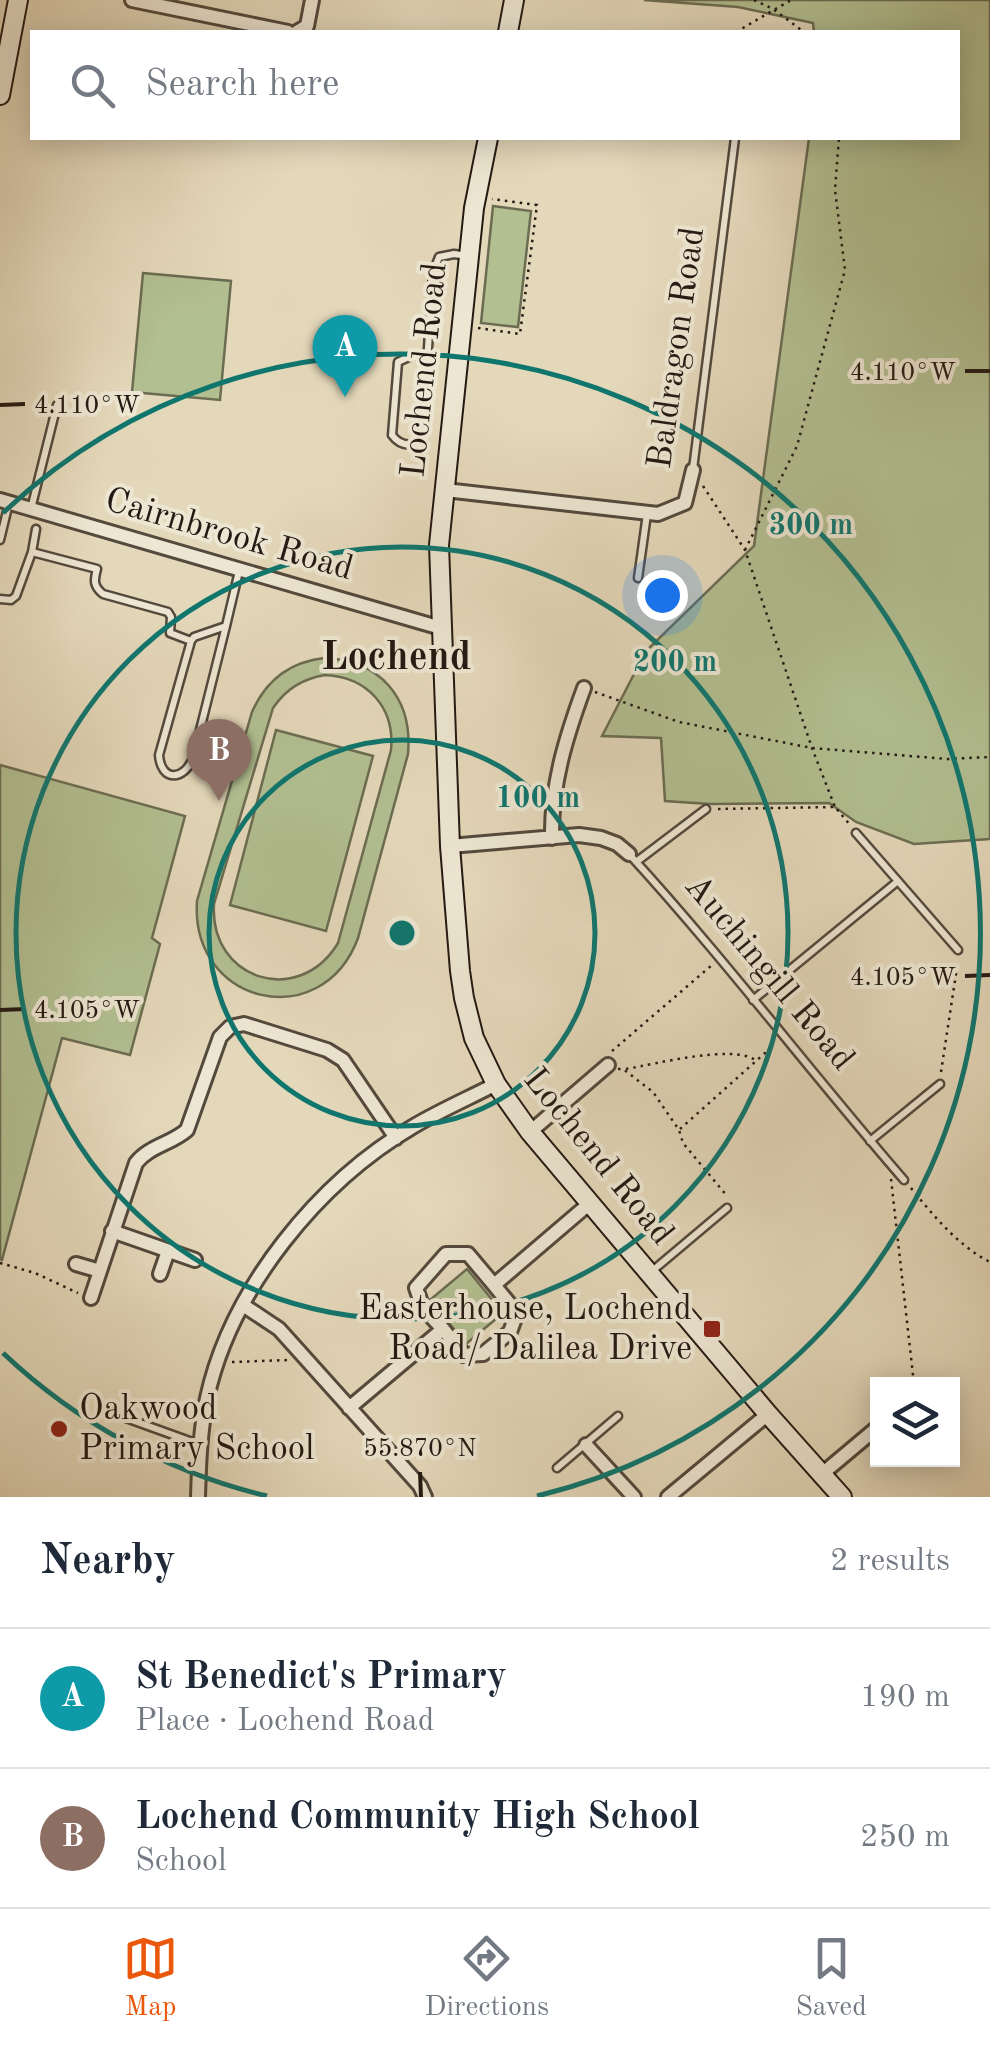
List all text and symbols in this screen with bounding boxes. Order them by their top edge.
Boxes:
search box [30,30,960,140]
icon: search [65,58,120,113]
text: Search here [145,66,340,104]
street label: Baldragon Road [643,225,711,471]
street label: Lochend Road [396,261,454,479]
pin: A [312,314,378,397]
text: 4.110°W [850,361,956,386]
text: 4.110°W [34,394,140,419]
street label: Cairnbrook Road [101,483,357,587]
text: 300 m [769,511,853,541]
your location [637,570,688,621]
district label: Lochend [321,639,471,679]
text: 200 m [633,648,717,678]
pin: B [186,718,252,801]
text: 100 m [496,784,580,814]
street label: Auchingill Road [677,869,861,1077]
centre of rings [384,915,420,951]
text: 4.105°W [850,966,956,991]
text: 4.105°W [34,999,140,1024]
street label: Lochend Road [516,1062,680,1252]
place label: Easterhouse, Lochend Road/ Dalilea Drive [358,1292,692,1367]
marker: Easterhouse, Lochend Road/ Dalilea Drive [701,1318,723,1340]
map controls [870,1377,960,1467]
button: layers [870,1377,960,1467]
place label: Oakwood Primary School [79,1392,315,1467]
marker: Oakwood Primary School [48,1418,70,1440]
text: 55.870°N [363,1437,477,1462]
text: Nearby [40,1541,176,1583]
text: 2 results [830,1546,950,1578]
text: St Benedict's Primary [135,1659,507,1697]
text: A [60,1682,85,1714]
text: 190 m [860,1682,950,1714]
text: Place · Lochend Road [135,1706,434,1738]
text: Lochend Community High School [135,1799,700,1837]
text: B [61,1822,84,1854]
text: 250 m [860,1822,950,1854]
text: School [135,1846,227,1878]
tab: Map [123,1931,178,2026]
tab: Directions [425,1931,549,2026]
tab: Saved [795,1931,867,2026]

